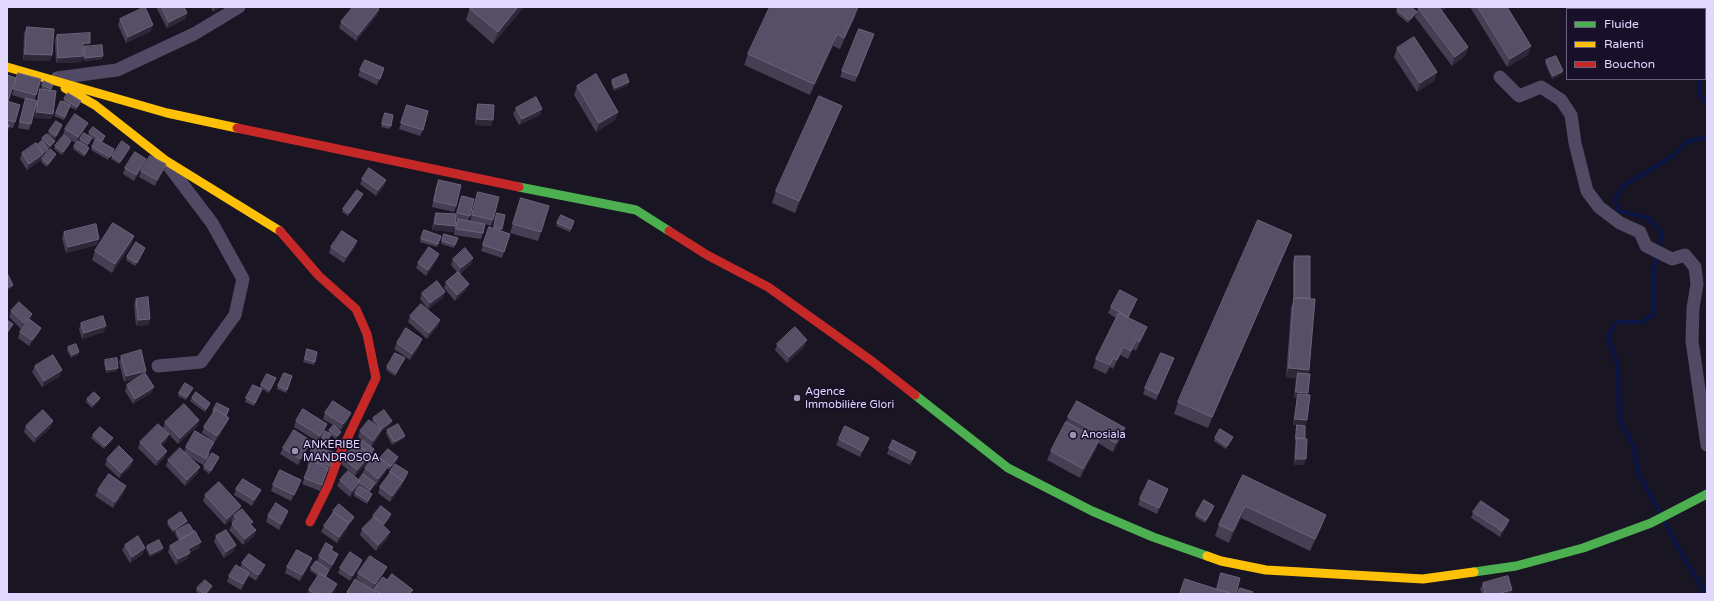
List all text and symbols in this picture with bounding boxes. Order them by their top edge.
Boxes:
legend [1566,8,1706,80]
text: Fluide [1604,17,1639,31]
text: Ralenti [1604,37,1644,51]
text: Bouchon [1604,57,1655,71]
place label: Agence Immobilière Glori [805,385,894,411]
marker: Agence Immobilière Glori [792,393,802,403]
place label: Anosiala [1081,428,1126,442]
marker: Anosiala [1068,430,1078,440]
place label: ANKERIBE MANDROSOA [303,438,379,464]
marker: ANKERIBE MANDROSOA [290,446,300,456]

